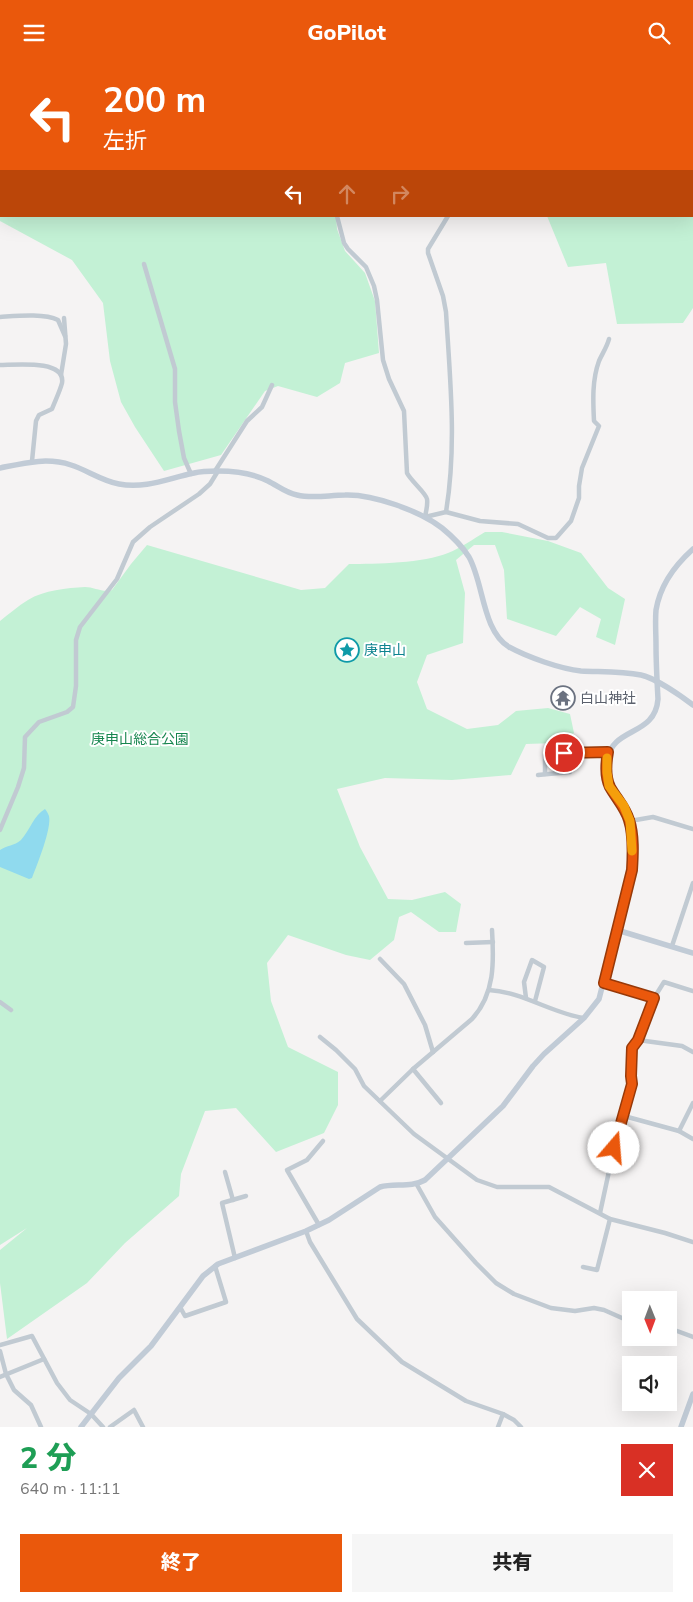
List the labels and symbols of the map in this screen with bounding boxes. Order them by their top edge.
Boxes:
place icon: 庚申山 [334,637,360,663]
place label: 庚申山 [364,641,406,660]
temple icon: 白山神社 [550,685,576,711]
place label: 白山神社 [580,689,636,708]
park label: 庚申山総合公園 [91,730,189,749]
pin [543,732,585,774]
position arrow [587,1121,639,1173]
north arrow [622,1291,678,1346]

